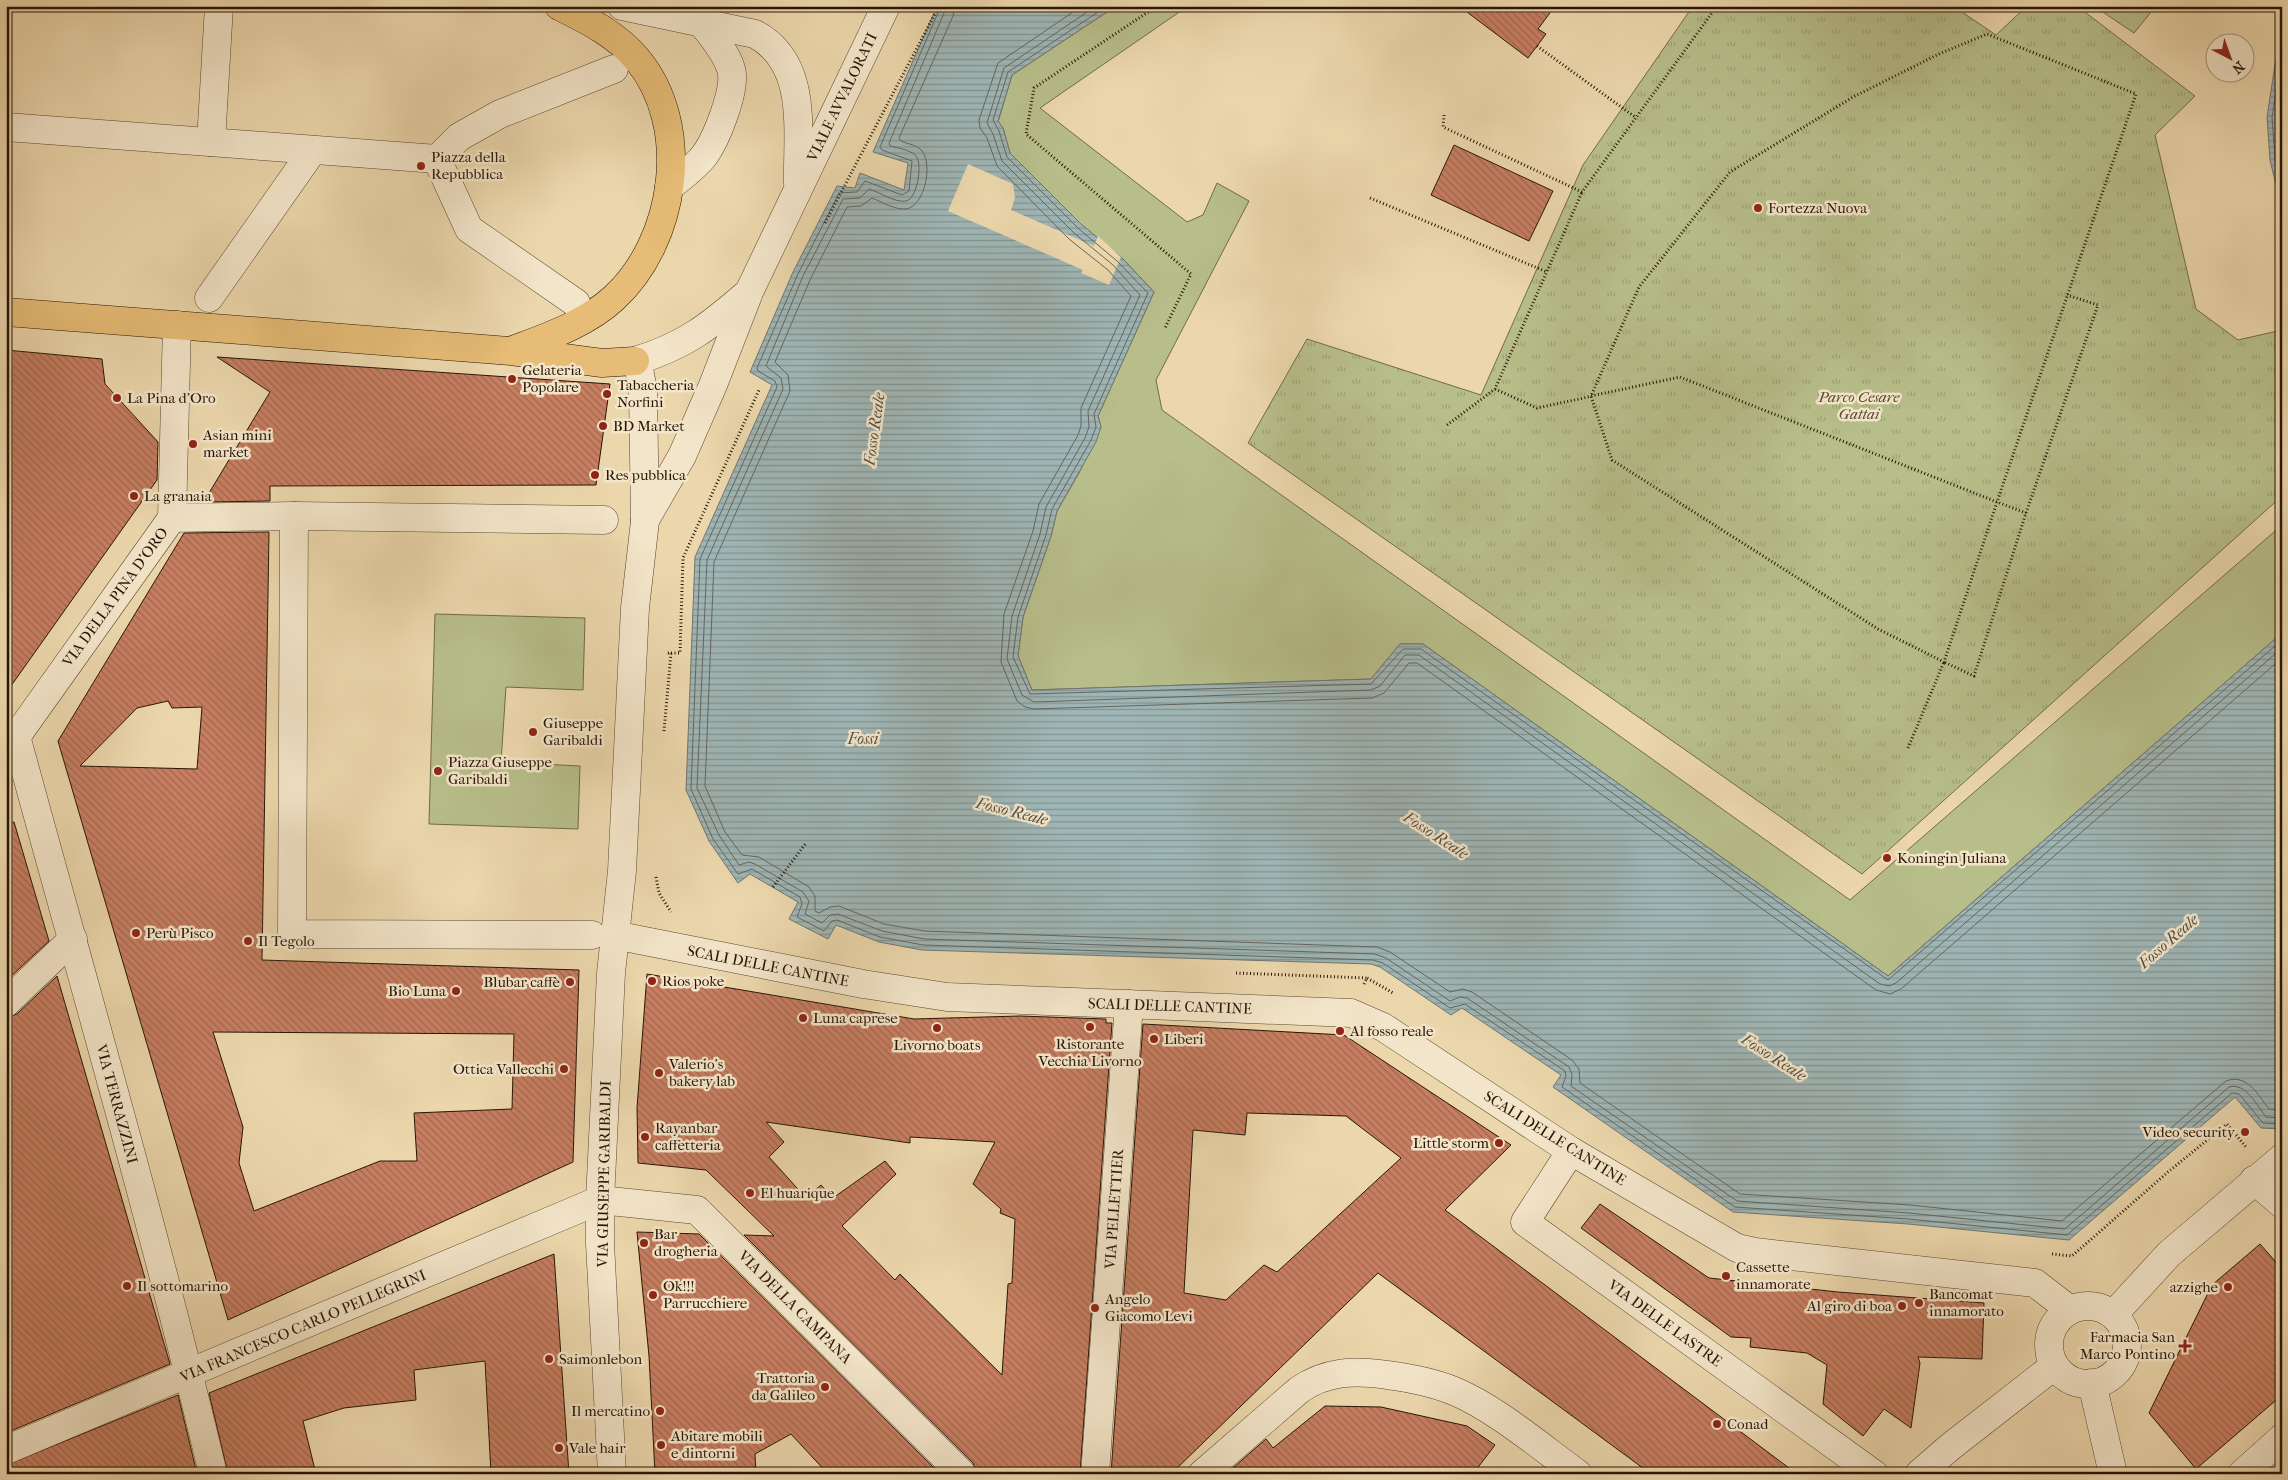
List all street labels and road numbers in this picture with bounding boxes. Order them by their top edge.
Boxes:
street label: VIALE AVVALORATI [803,30,881,165]
street label: VIA DELLA PINA D'ORO [58,524,172,671]
street label: SCALI DELLE CANTINE [686,941,850,991]
street label: SCALI DELLE CANTINE [1088,994,1252,1018]
street label: VIA TERRAZZINI [92,1041,142,1166]
street label: VIA GIUSEPPE GARIBALDI [593,1080,615,1268]
street label: SCALI DELLE CANTINE [1481,1087,1629,1189]
street label: VIA PELLETTIER [1101,1147,1127,1271]
street label: VIA DELLA CAMPANA [734,1246,856,1368]
street label: VIA FRANCESCO CARLO PELLEGRINI [176,1266,429,1387]
street label: VIA DELLE LASTRE [1604,1275,1725,1370]

